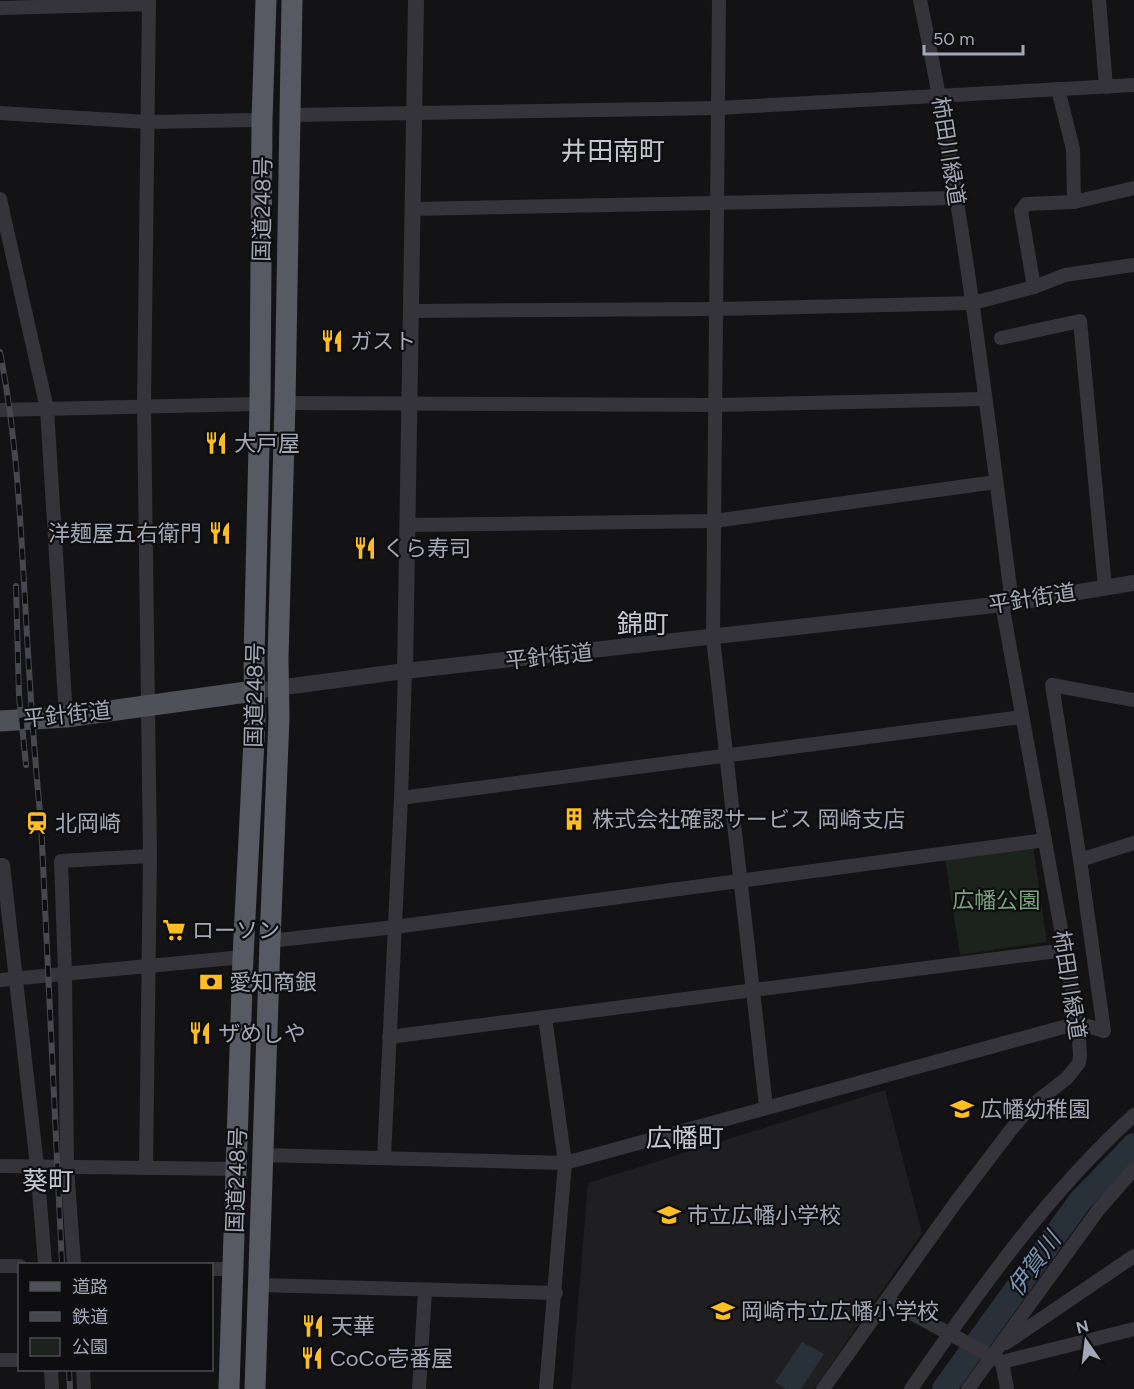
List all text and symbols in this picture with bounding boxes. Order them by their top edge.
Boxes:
scale bar [924,18,1023,56]
text: 50 m [933,28,975,50]
street label: 柿田川緑道 [927,95,970,208]
district label: 井田南町 [561,135,665,167]
street label: 国道248号 [248,156,277,262]
restaurant icon: ガスト [319,328,345,354]
place label: ガスト [350,328,416,355]
restaurant icon: 大戸屋 [203,430,229,456]
place label: 大戸屋 [234,430,300,457]
place label: 洋麺屋五右衛門 [48,520,202,547]
restaurant icon: 洋麺屋五右衛門 [207,520,233,546]
restaurant icon: くら寿司 [352,535,378,561]
place label: くら寿司 [383,535,471,562]
street label: 平針街道 [987,578,1078,619]
district label: 錦町 [617,608,669,640]
street label: 平針街道 [504,638,594,675]
street label: 国道248号 [240,642,269,748]
street label: 平針街道 [22,696,112,733]
building icon: 株式会社確認サービス 岡崎支店 [561,806,587,832]
place label: 株式会社確認サービス 岡崎支店 [592,806,905,833]
station icon: 北岡崎 [24,810,50,836]
place label: 北岡崎 [55,810,121,837]
park label: 広幡公園 [952,887,1040,914]
supermarket icon: ローソン [161,917,187,943]
place label: ローソン [192,917,280,944]
street label: 柿田川緑道 [1048,929,1091,1042]
bank icon: 愛知商銀 [198,969,224,995]
place label: 愛知商銀 [229,969,317,996]
restaurant icon: ザめしや [187,1020,213,1046]
place label: ザめしや [218,1020,306,1047]
school or university icon: 広幡幼稚園 [949,1096,975,1122]
place label: 広幡幼稚園 [980,1096,1090,1123]
district label: 広幡町 [646,1122,724,1154]
street label: 国道248号 [221,1127,252,1233]
district label: 葵町 [22,1165,74,1197]
school or university icon: 市立広幡小学校 [656,1202,682,1228]
place label: 市立広幡小学校 [687,1202,841,1229]
water label: 伊賀川 [1001,1224,1068,1301]
legend [18,1263,213,1371]
text: 道路 [72,1276,108,1298]
school or university icon: 岡崎市立広幡小学校 [710,1298,736,1324]
place label: 岡崎市立広幡小学校 [741,1298,939,1325]
text: 鉄道 [72,1306,108,1328]
north arrow [1056,1311,1116,1371]
restaurant icon: 天華 [300,1313,326,1339]
place label: 天華 [331,1313,375,1340]
text: N [1074,1316,1091,1338]
text: 公園 [72,1336,108,1358]
restaurant icon: CoCo壱番屋 [299,1345,325,1371]
place label: CoCo壱番屋 [330,1345,453,1372]

